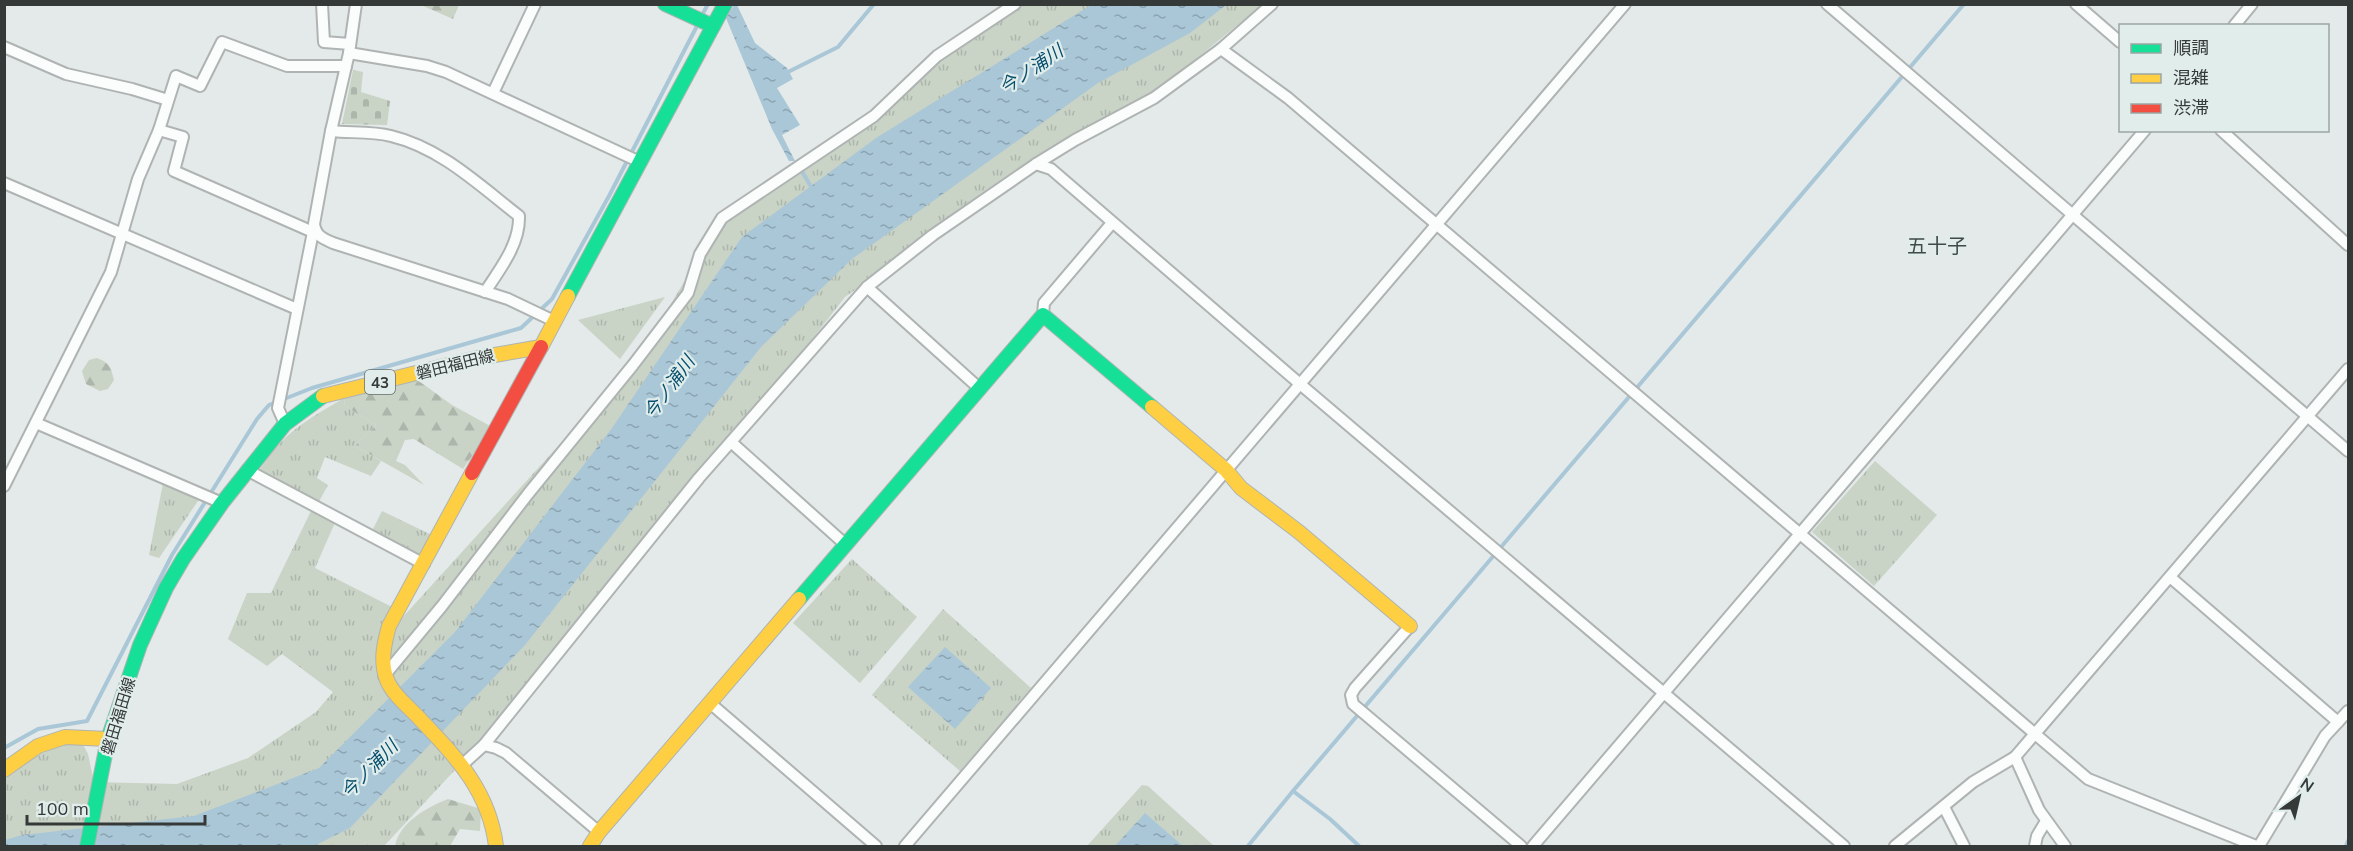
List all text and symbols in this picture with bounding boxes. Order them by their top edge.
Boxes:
legend [2119,24,2329,132]
text: 順調 [2173,36,2209,59]
water label: 今ノ浦川 [995,38,1069,99]
text: 混雑 [2173,66,2209,89]
text: 渋滞 [2173,96,2209,119]
district label: 五十子 [1907,233,1967,258]
street label: 磐田福田線 [414,345,496,383]
water label: 今ノ浦川 [639,349,701,423]
road number: 43 [365,370,395,394]
street label: 磐田福田線 [97,675,139,757]
water label: 今ノ浦川 [336,734,404,803]
north arrow [2269,767,2329,827]
text: N [2297,773,2318,796]
scale bar [27,788,206,826]
text: 100 m [36,797,89,820]

